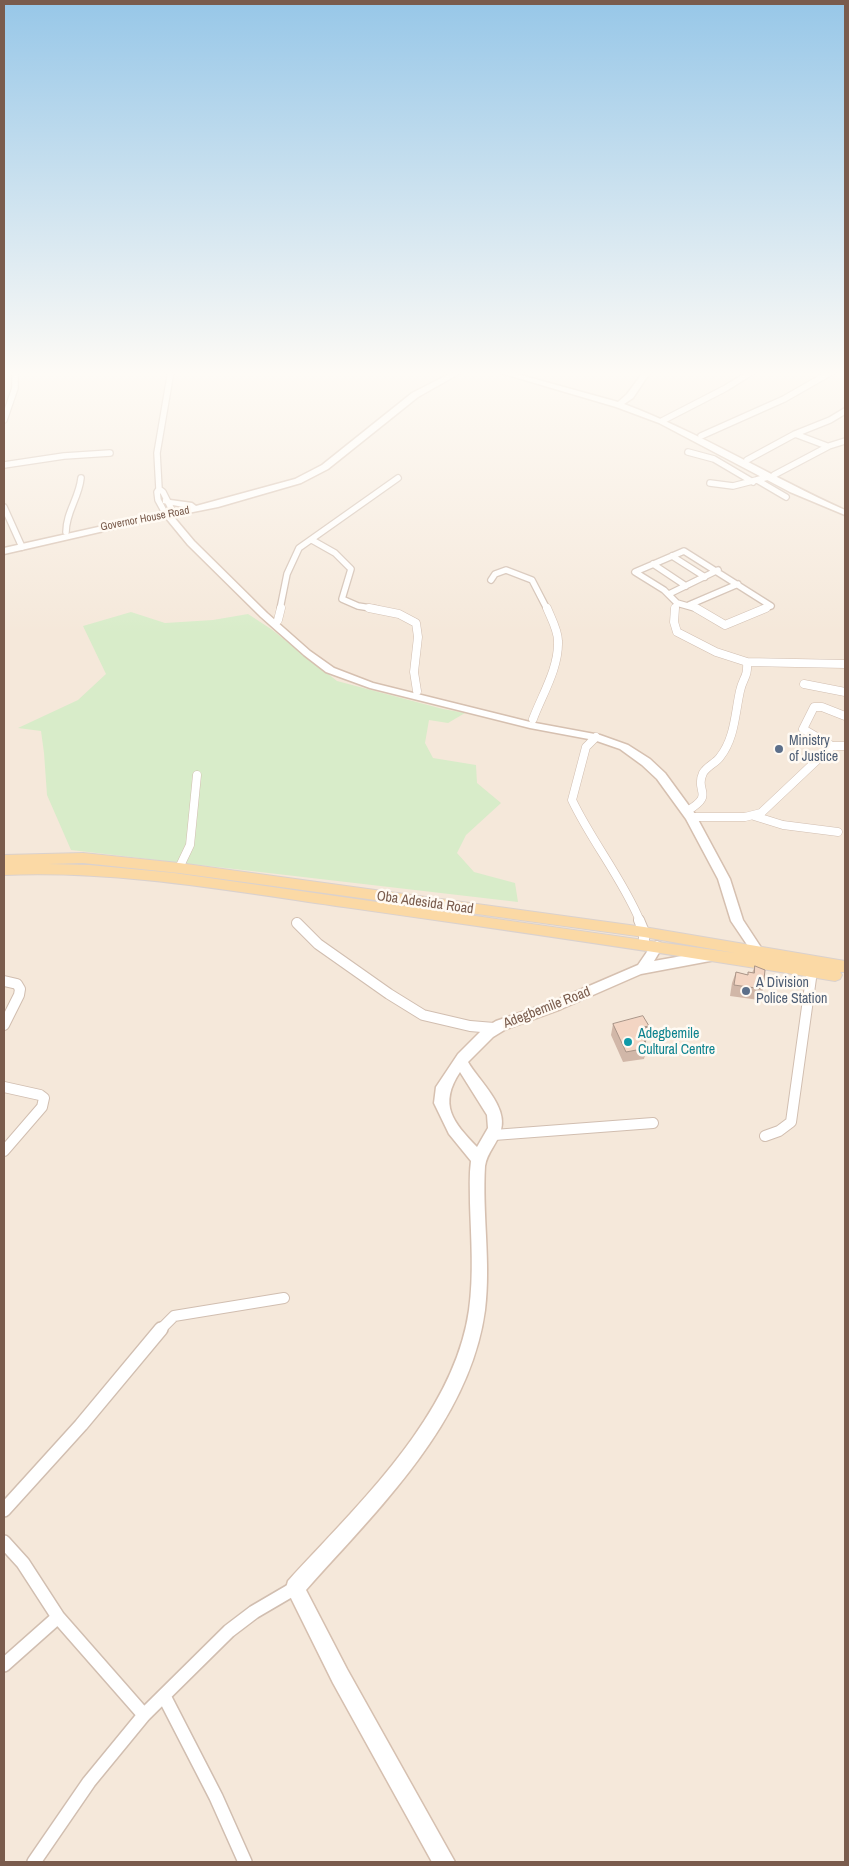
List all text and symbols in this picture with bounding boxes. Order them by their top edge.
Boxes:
street label: Governor House Road [99,504,191,534]
place label: Ministry of Justice [789,733,838,766]
marker: Ministry of Justice [773,743,785,755]
street label: Oba Adesida Road [375,888,475,918]
place label: A Division Police Station [756,975,827,1008]
street label: Adegbemile Road [501,984,593,1032]
marker: A Division Police Station [740,985,752,997]
place label: Adegbemile Cultural Centre [638,1026,715,1058]
marker: Adegbemile Cultural Centre [622,1036,634,1048]

